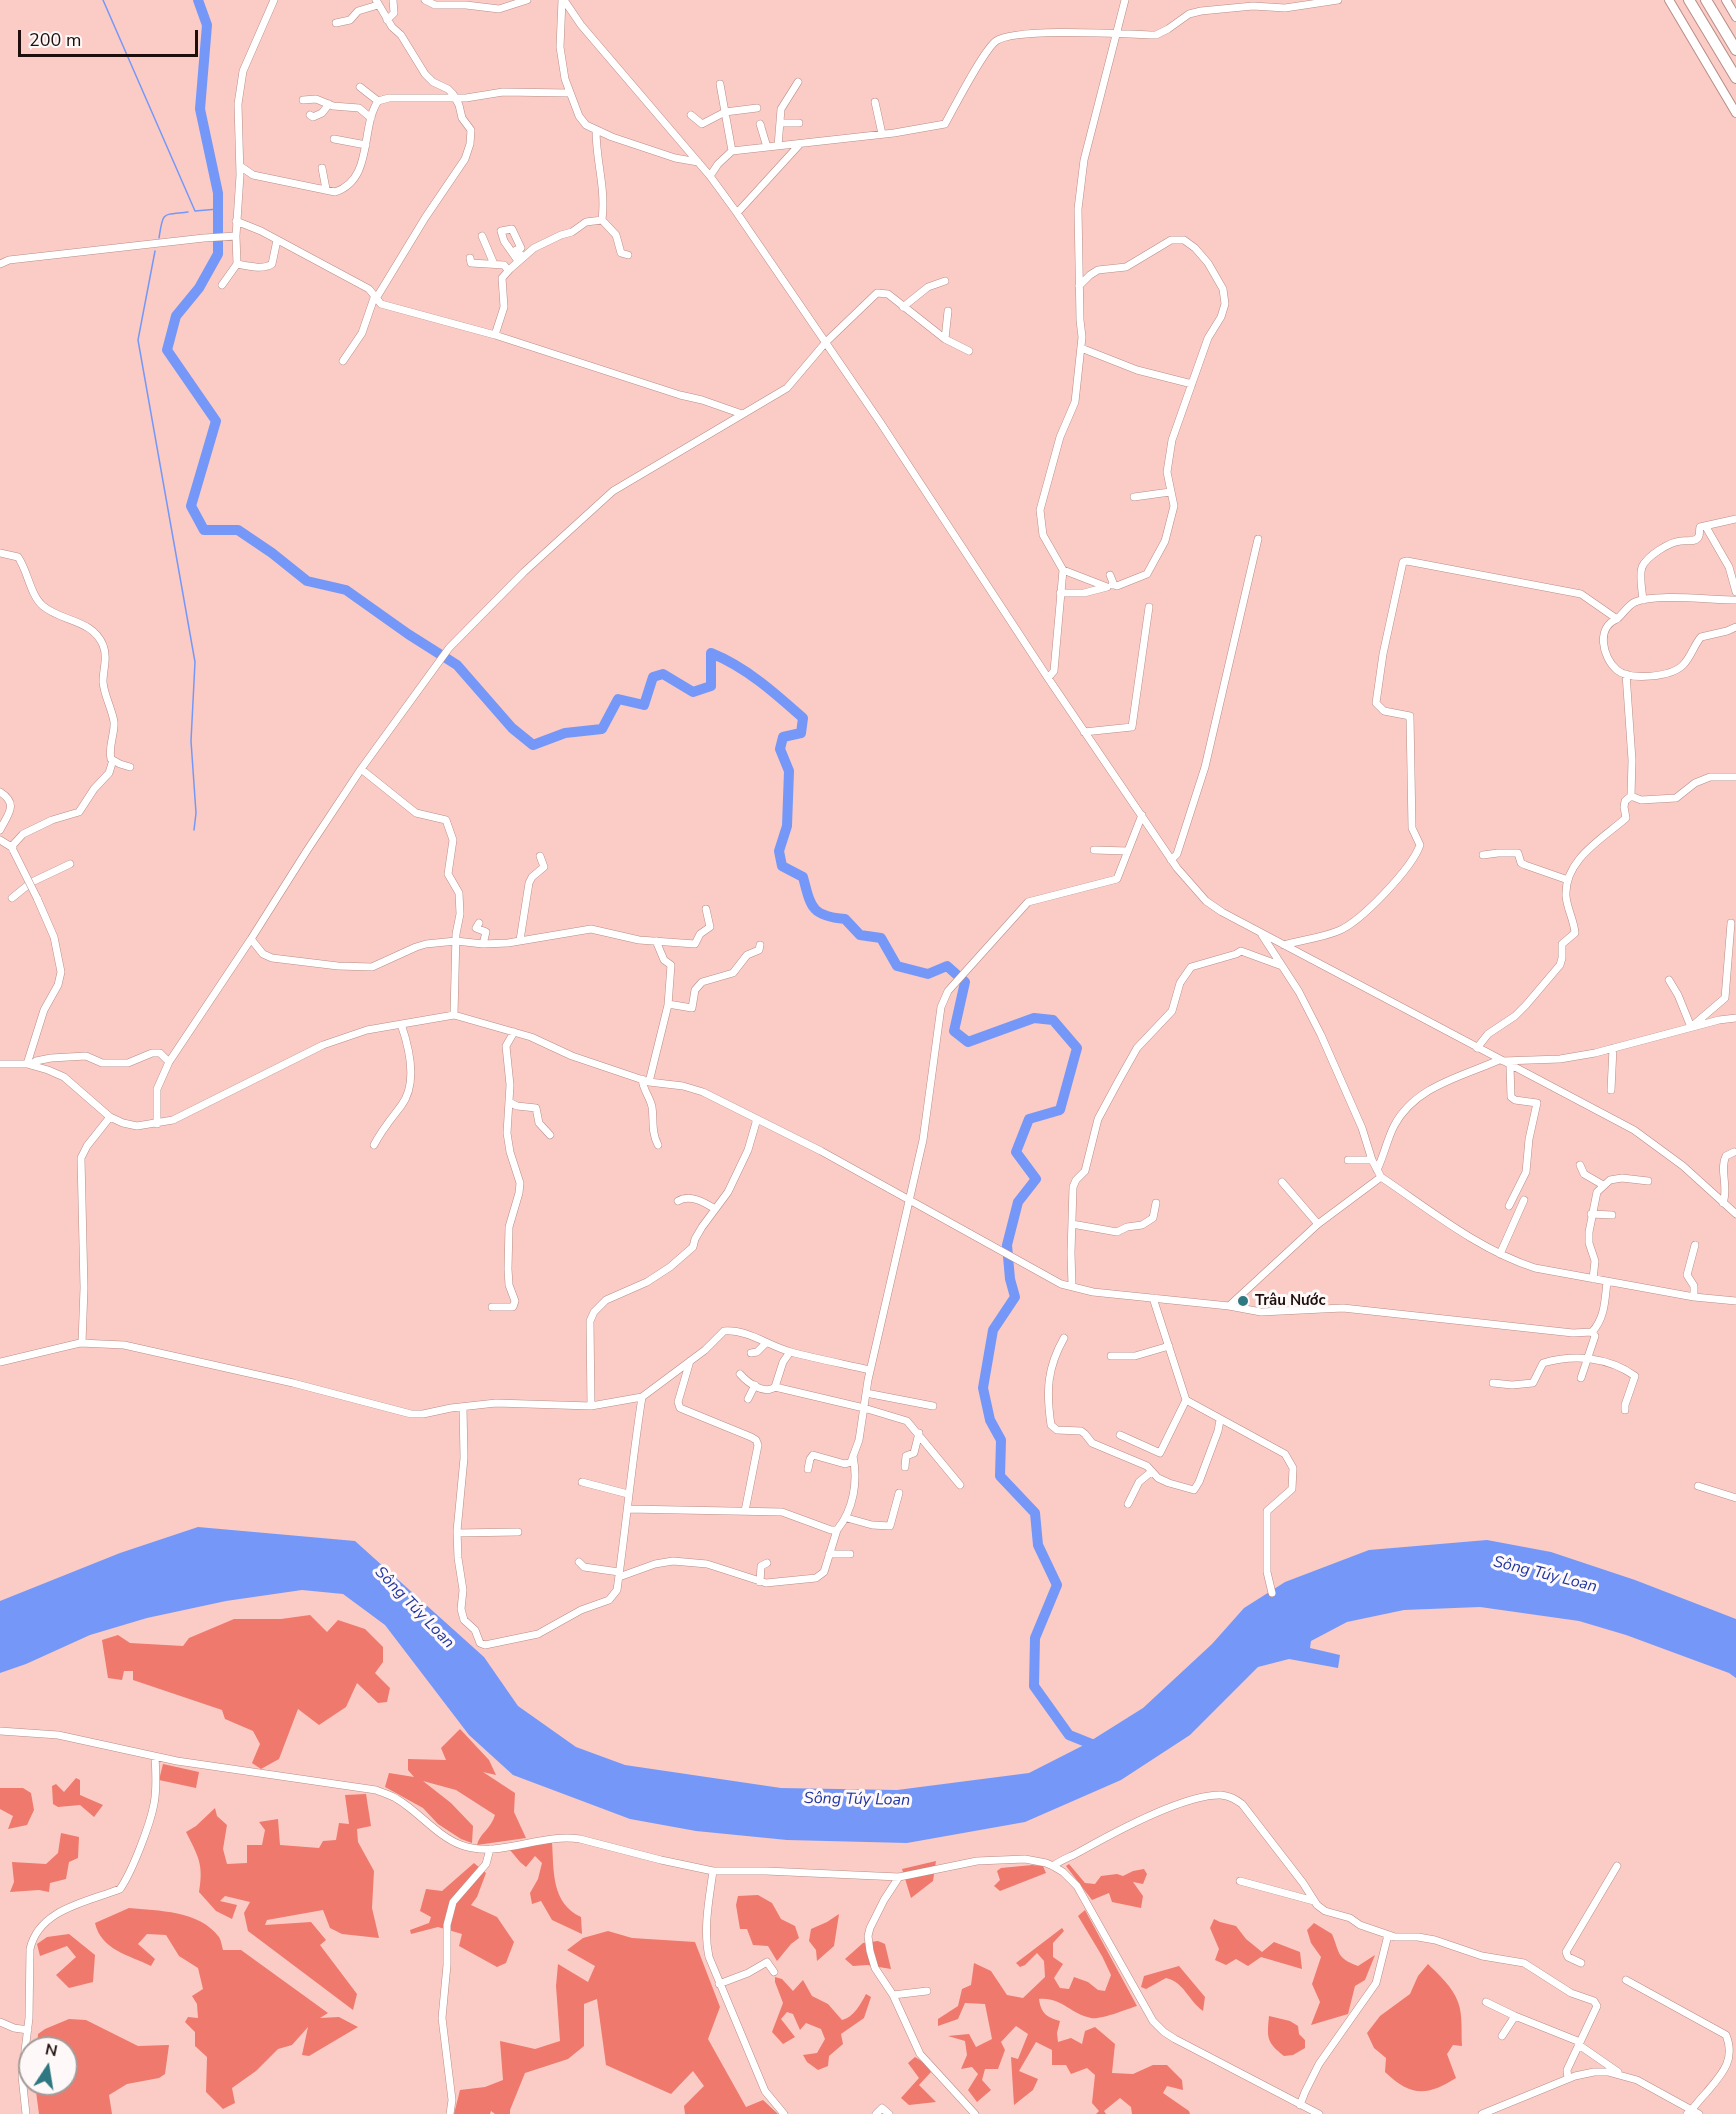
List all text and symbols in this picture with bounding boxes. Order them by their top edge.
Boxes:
scale bar [21,18,201,56]
text: 200 m [29,28,81,52]
place label: Trâu Nước [1255,1292,1326,1310]
marker: Trâu Nước [1236,1294,1250,1308]
water label: Sông Túy Loan [1491,1553,1599,1597]
water label: Sông Túy Loan [370,1563,458,1653]
water label: Sông Túy Loan [804,1789,910,1811]
north arrow [18,2036,78,2096]
text: N [43,2038,59,2062]

